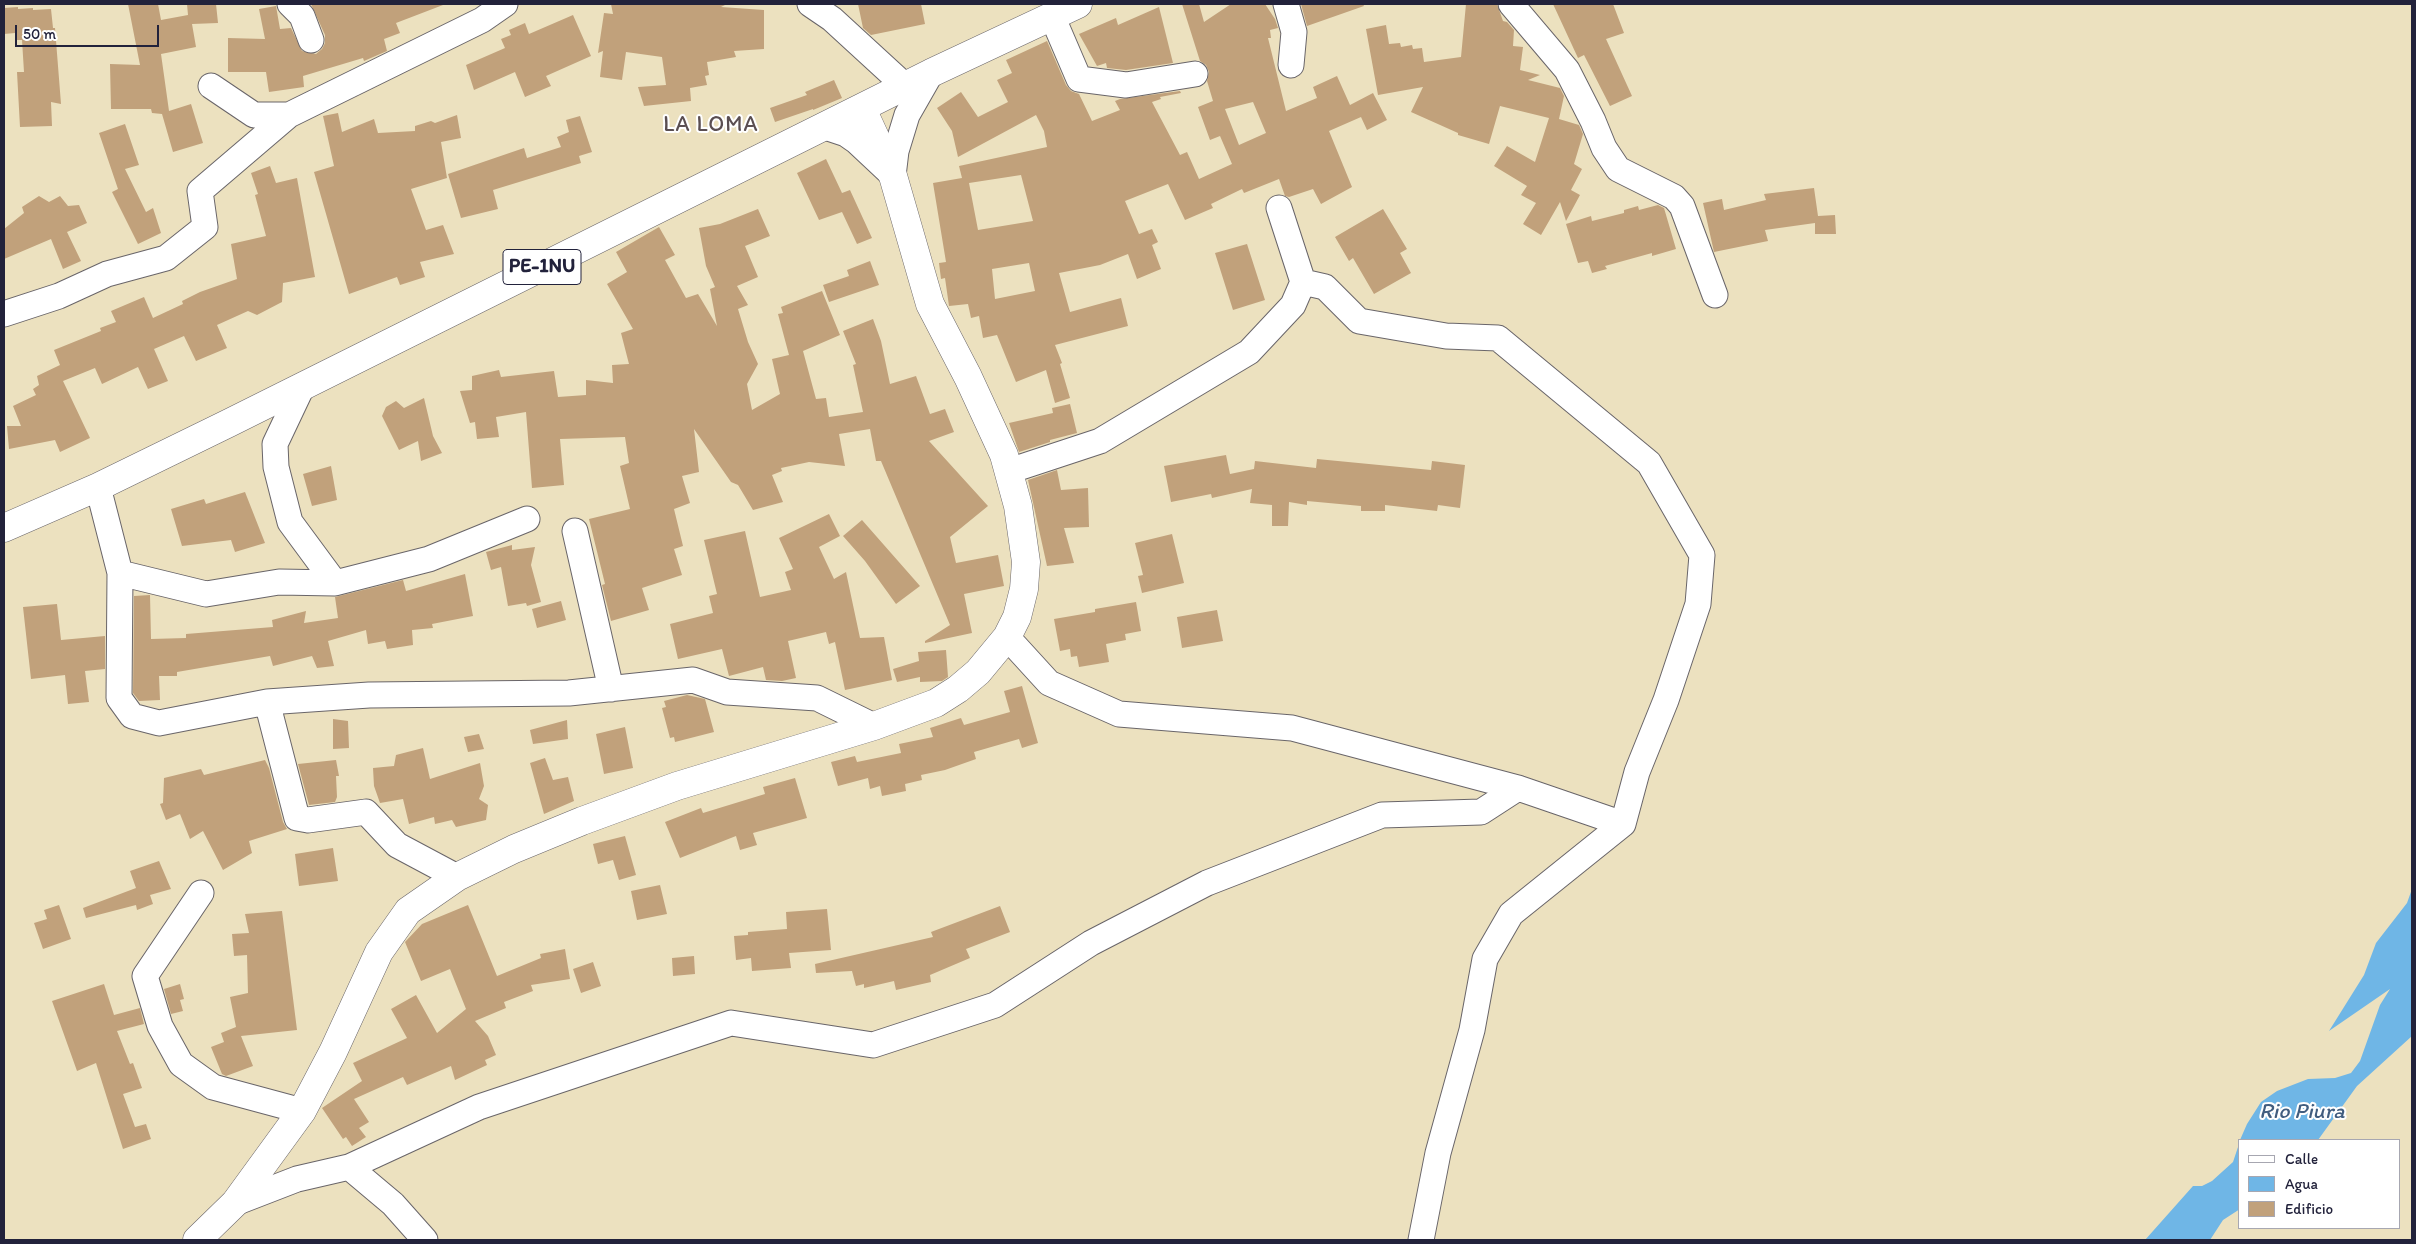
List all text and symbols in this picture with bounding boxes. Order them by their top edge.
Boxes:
scale bar [18,15,161,47]
text: 50 m [23,25,56,43]
district label: LA LOMA [662,112,760,138]
road number: PE-1NU [503,250,581,284]
water label: Rio Piura [2259,1099,2345,1125]
legend [2238,1139,2401,1229]
text: Calle [2285,1150,2318,1168]
text: Agua [2285,1175,2318,1193]
text: Edificio [2285,1200,2333,1218]

